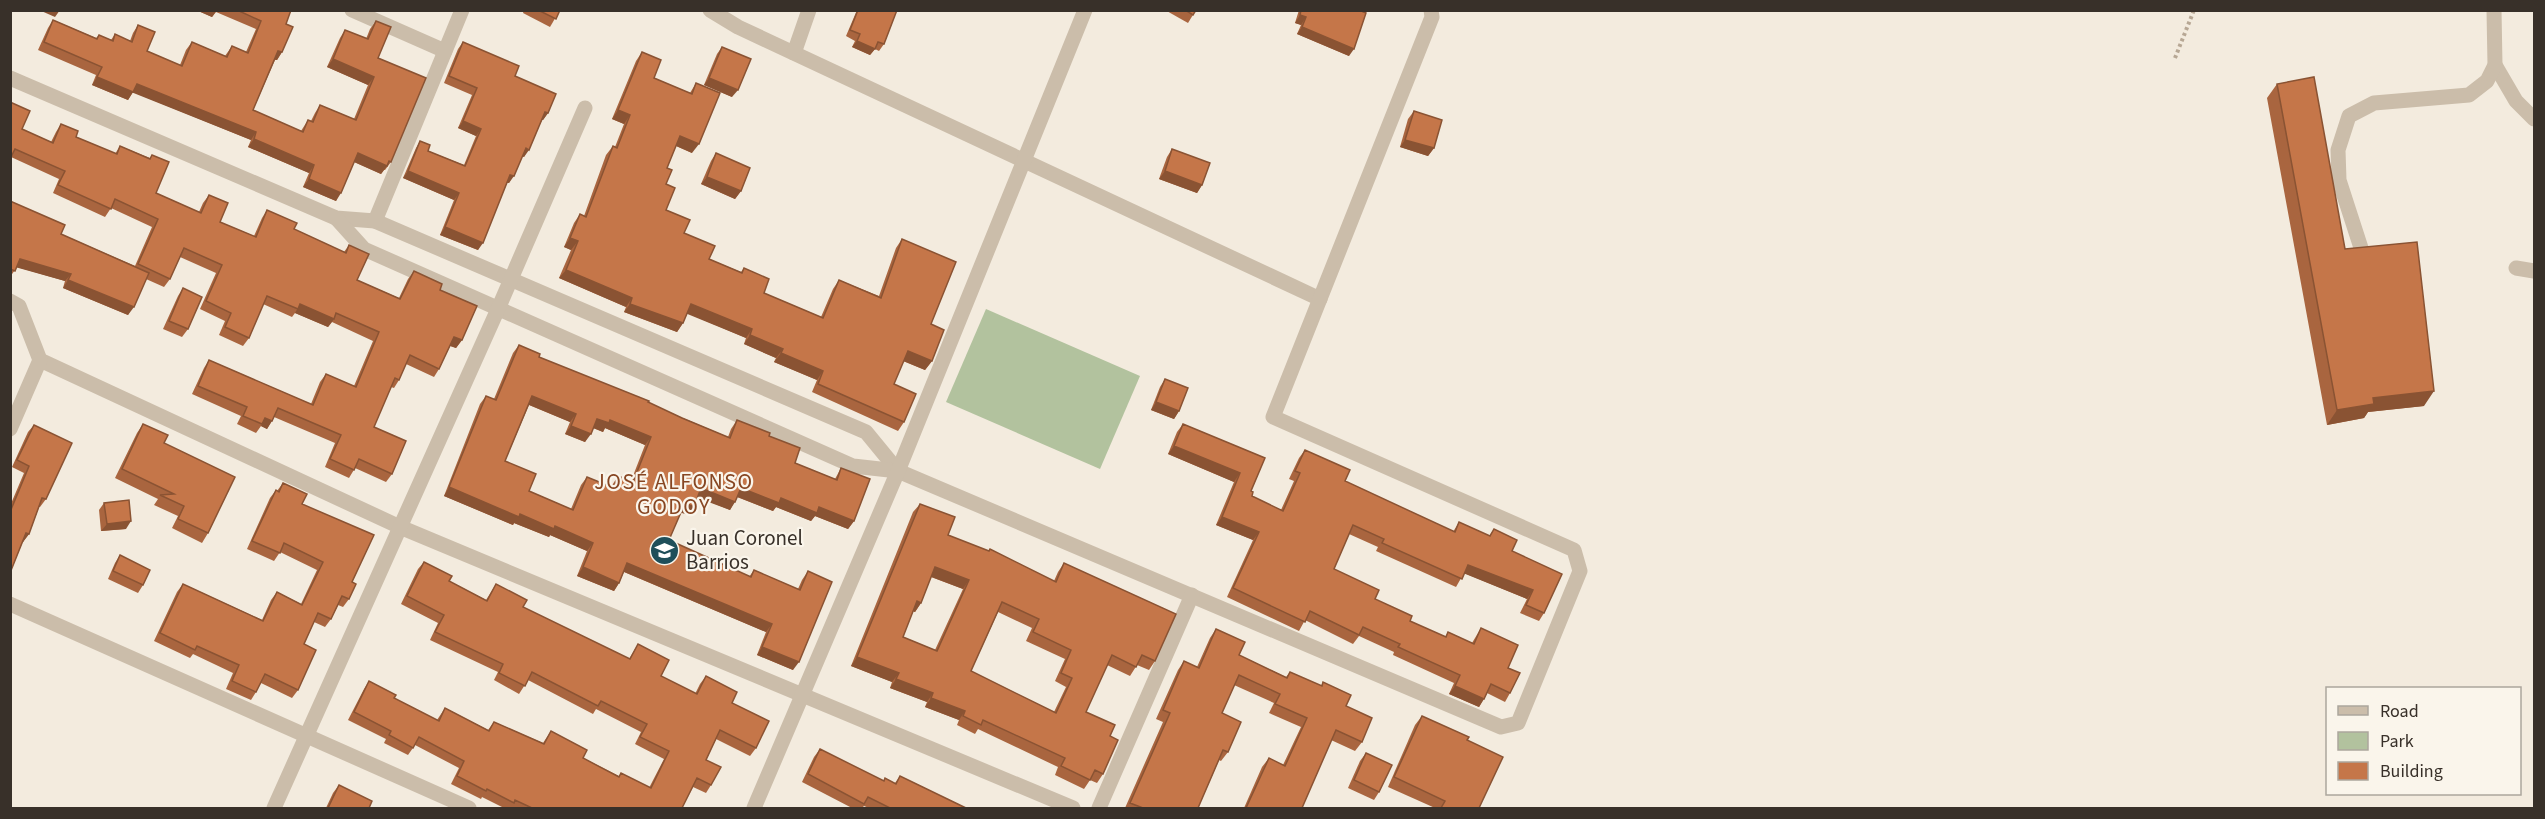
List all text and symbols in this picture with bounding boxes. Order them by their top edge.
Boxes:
district label: JOSÉ ALFONSO GODOY [594,466,754,523]
place label: Juan Coronel Barrios [686,523,803,577]
school or university icon: Juan Coronel Barrios [649,534,681,566]
legend [2326,687,2521,795]
text: Road [2380,699,2419,724]
text: Park [2380,729,2414,754]
text: Building [2380,759,2443,784]

